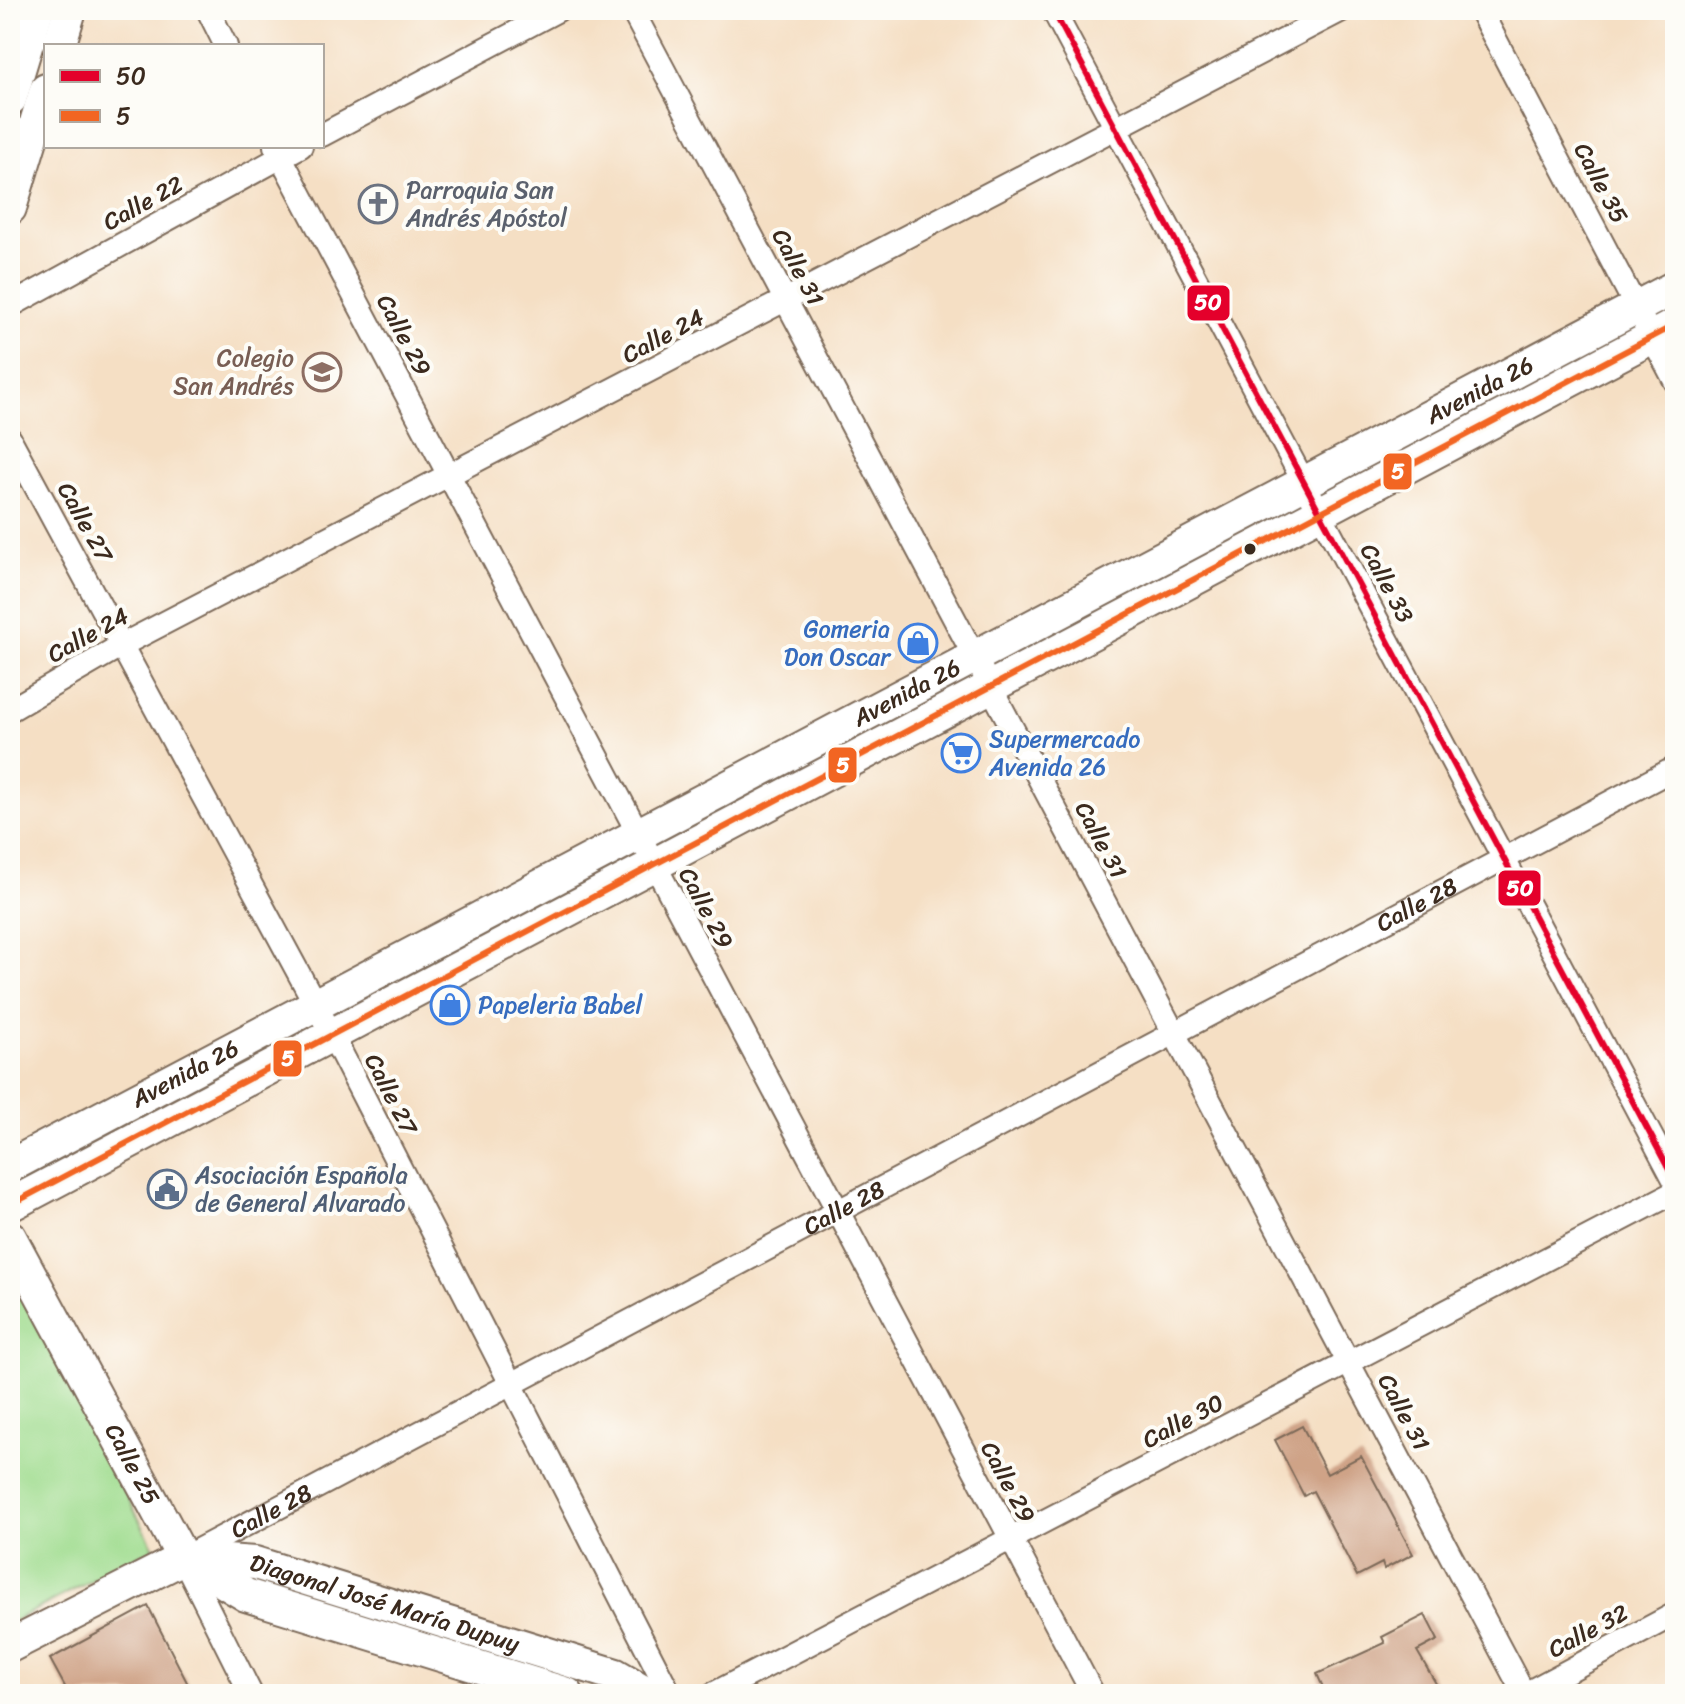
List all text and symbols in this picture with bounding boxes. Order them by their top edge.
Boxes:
legend [44,44,324,148]
text: 50 [116,55,146,97]
text: 5 [116,95,131,137]
street label: Calle 35 [1562,135,1640,231]
street label: Calle 22 [95,163,191,242]
place label: Parroquia San Andrés Apóstol [405,169,568,239]
church icon: Parroquia San Andrés Apóstol [357,183,399,225]
street label: Calle 31 [760,221,836,313]
text: 50 [1194,283,1222,322]
line badge: 50 [1186,284,1231,322]
street label: Calle 29 [365,286,443,384]
street label: Calle 24 [614,297,712,375]
place label: Colegio San Andrés [173,337,294,407]
street label: Avenida 26 [1417,344,1541,436]
school or university icon: Colegio San Andrés [301,351,343,393]
line badge: 5 [1382,452,1413,491]
text: 5 [1391,452,1405,491]
street label: Calle 27 [46,474,125,571]
street label: Calle 33 [1348,535,1426,631]
unlabelled marker [1242,541,1258,557]
street label: Calle 24 [39,595,137,675]
place label: Gomeria Don Oscar [784,608,892,678]
shop icon: Gomeria Don Oscar [897,622,939,664]
street label: Avenida 26 [844,647,968,739]
place label: Supermercado Avenida 26 [988,718,1141,788]
supermarket icon: Supermercado Avenida 26 [940,732,982,774]
line badge: 5 [827,746,858,784]
text: 5 [836,746,850,785]
street label: Calle 31 [1063,794,1139,886]
street label: Calle 29 [667,859,745,957]
street label: Calle 28 [1368,866,1465,944]
line badge: 50 [1497,869,1542,907]
text: 50 [1506,869,1534,908]
shop icon: Papeleria Babel [429,984,471,1026]
place label: Papeleria Babel [478,984,643,1026]
street label: Avenida 26 [123,1028,247,1120]
line badge: 5 [272,1039,303,1078]
text: 5 [281,1039,295,1078]
street label: Calle 27 [353,1046,430,1143]
place label: Asociación Española de General Alvarado [194,1154,408,1224]
public building icon: Asociación Española de General Alvarado [146,1168,188,1210]
street label: Calle 28 [795,1169,893,1247]
street label: Calle 31 [1366,1366,1442,1458]
street label: Calle 30 [1134,1382,1232,1460]
street label: Calle 25 [93,1415,172,1513]
street label: Calle 29 [969,1433,1047,1531]
street label: Calle 28 [223,1472,320,1550]
street label: Diagonal José María Dupuy [244,1542,526,1665]
street label: Calle 32 [1540,1592,1636,1670]

